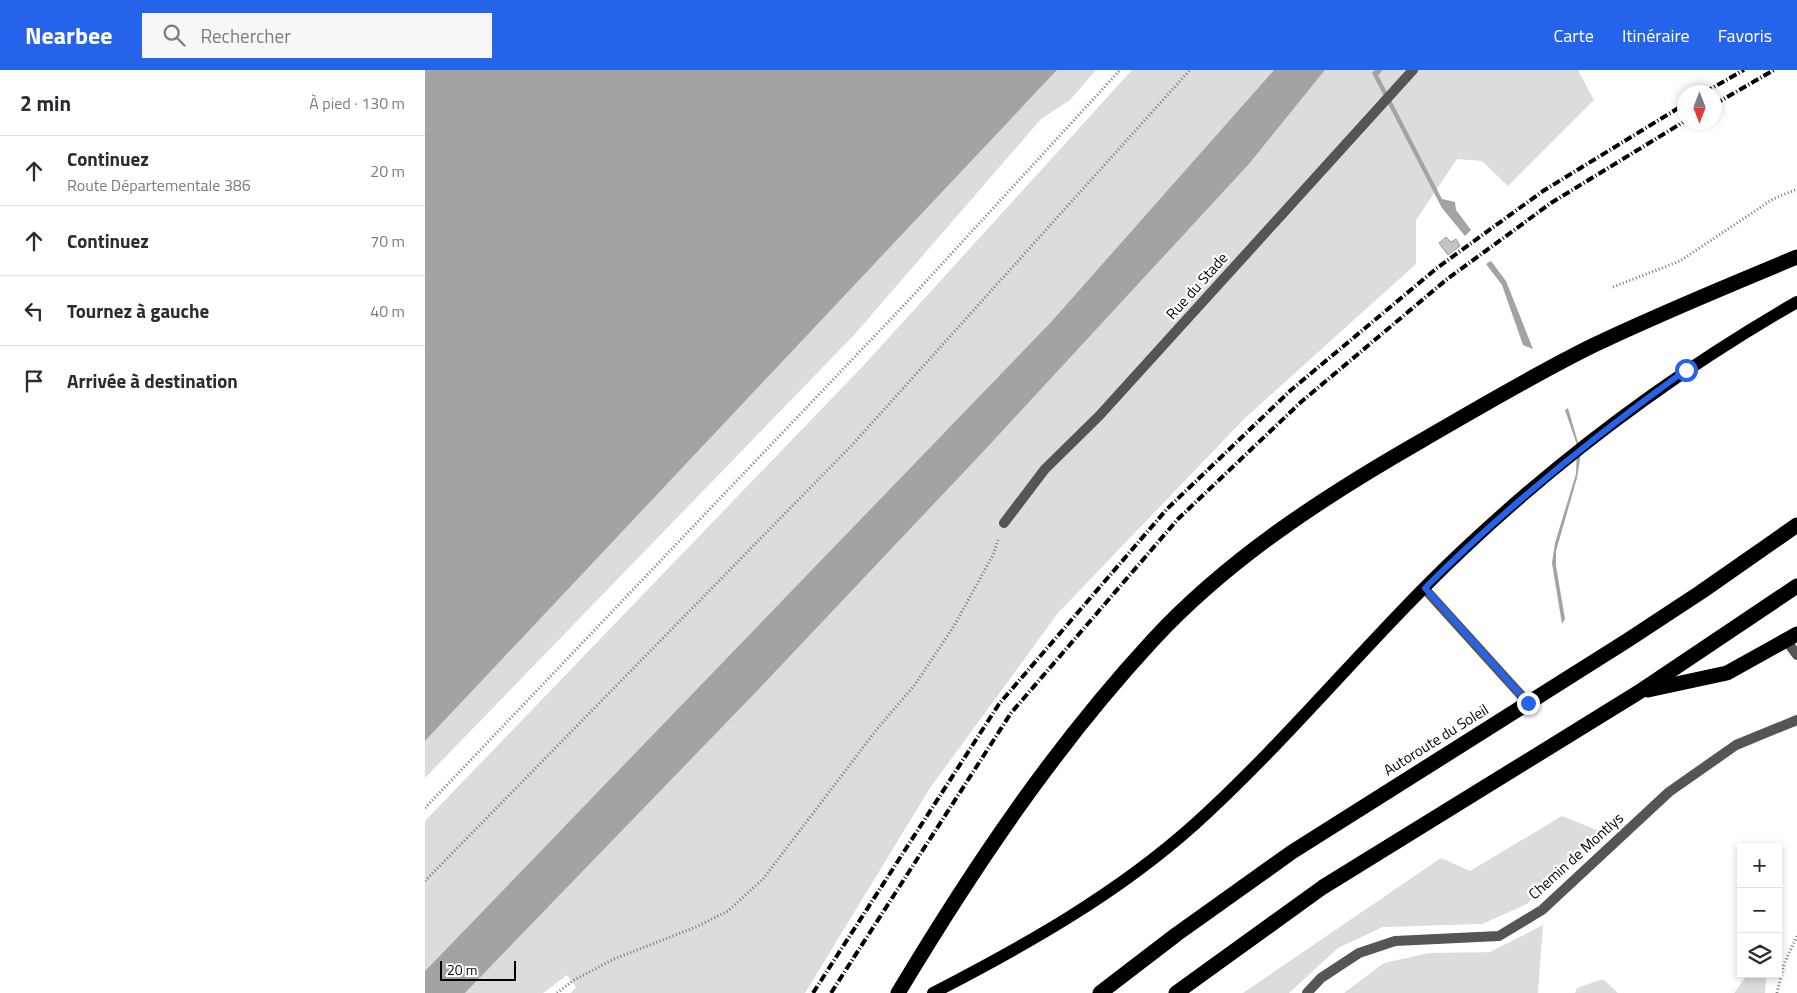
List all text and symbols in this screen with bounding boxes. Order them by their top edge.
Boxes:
search box [142,13,492,58]
text: Nearbee [25,17,112,53]
icon: search [160,21,188,49]
text: Rechercher [200,21,291,50]
text: Carte [1553,22,1594,49]
text: Itinéraire [1622,22,1690,49]
text: Favoris [1718,22,1772,49]
north arrow [1677,85,1722,130]
text: 2 min [20,87,71,119]
text: À pied · 130 m [309,91,405,115]
text: Continuez [67,144,149,173]
icon: ahead [20,157,48,185]
text: 20 m [370,159,405,183]
text: Route Départementale 386 [67,173,251,197]
text: Continuez [67,226,149,255]
icon: ahead [20,227,48,255]
text: 70 m [370,229,405,253]
street label: Rue du Stade [1160,247,1233,324]
text: Tournez à gauche [67,296,209,325]
icon: left [20,297,48,325]
text: 40 m [370,299,405,323]
route start [1675,359,1698,382]
text: Arrivée à destination [67,366,238,395]
icon: arrive [20,367,48,395]
route end [1517,692,1540,715]
street label: Autoroute du Soleil [1379,698,1493,781]
street label: Chemin de Montlys [1523,807,1628,905]
map controls [1737,843,1782,978]
button: + [1737,843,1782,888]
button: − [1737,888,1782,933]
button: layers [1737,933,1782,978]
scale bar [440,958,516,981]
text: 20 m [447,959,477,980]

